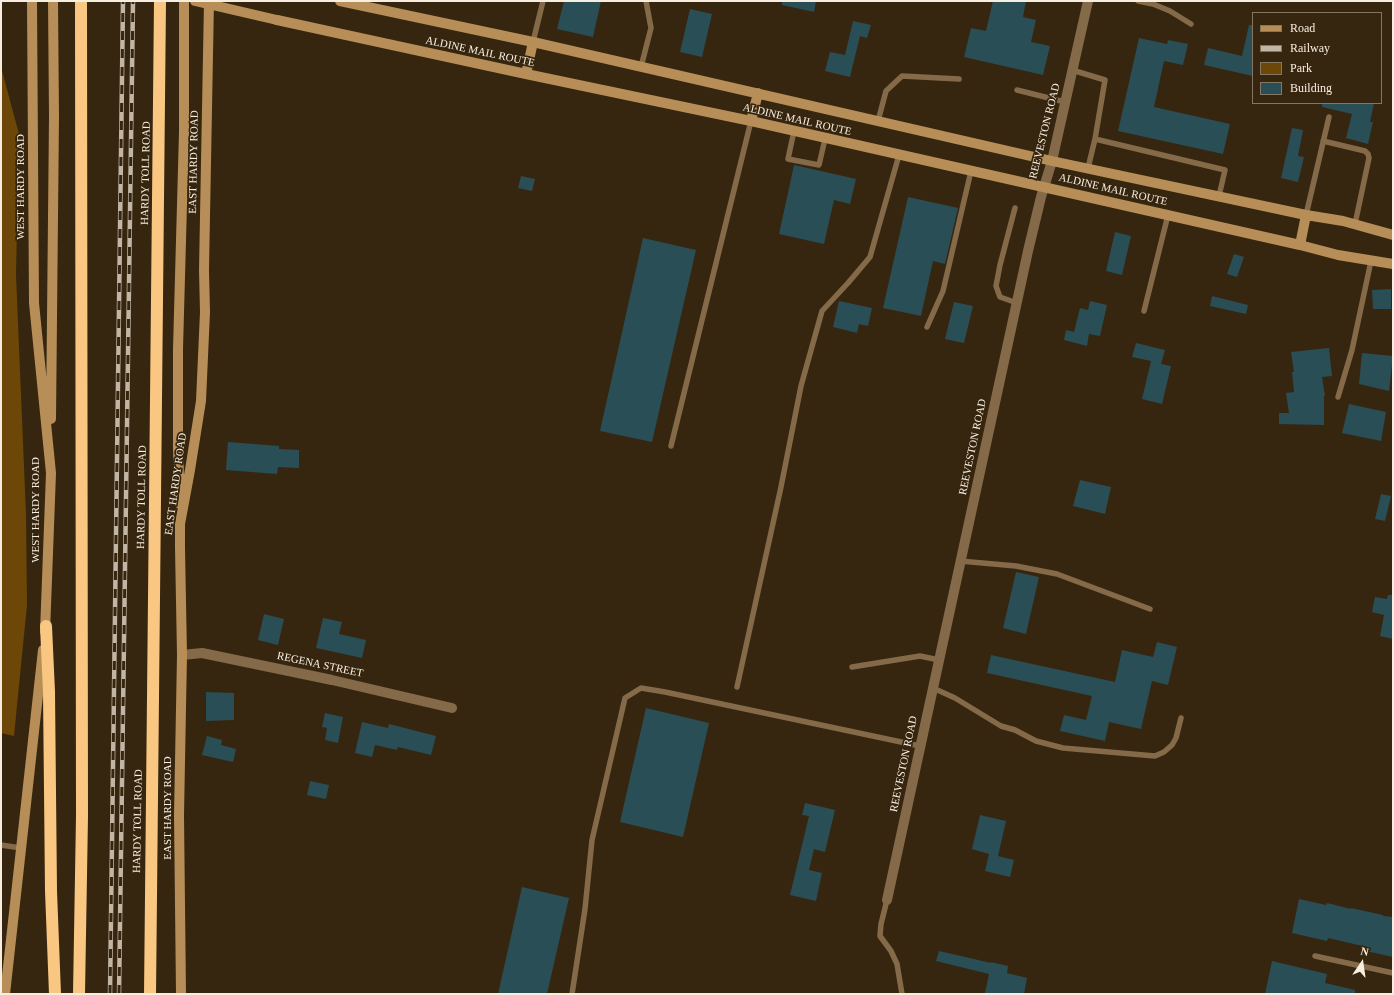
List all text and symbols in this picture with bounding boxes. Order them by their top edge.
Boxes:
legend [1252,12,1382,104]
text: Road [1290,21,1315,35]
street label: ALDINE MAIL ROUTE [424,34,536,70]
text: Railway [1290,41,1330,55]
text: Park [1290,61,1312,75]
text: Building [1290,81,1332,95]
street label: REEVESTON ROAD [1027,82,1063,180]
street label: ALDINE MAIL ROUTE [741,101,853,139]
street label: EAST HARDY ROAD [186,110,202,214]
street label: HARDY TOLL ROAD [138,121,154,225]
street label: WEST HARDY ROAD [14,134,28,240]
street label: ALDINE MAIL ROUTE [1057,171,1169,209]
street label: REEVESTON ROAD [956,398,990,496]
street label: EAST HARDY ROAD [162,432,190,536]
street label: HARDY TOLL ROAD [134,445,150,549]
street label: WEST HARDY ROAD [29,457,43,563]
street label: REGENA STREET [276,649,364,681]
street label: REEVESTON ROAD [887,715,921,813]
street label: EAST HARDY ROAD [161,756,175,860]
street label: HARDY TOLL ROAD [130,769,146,873]
north arrow [1342,943,1382,983]
text: N [1359,945,1370,958]

